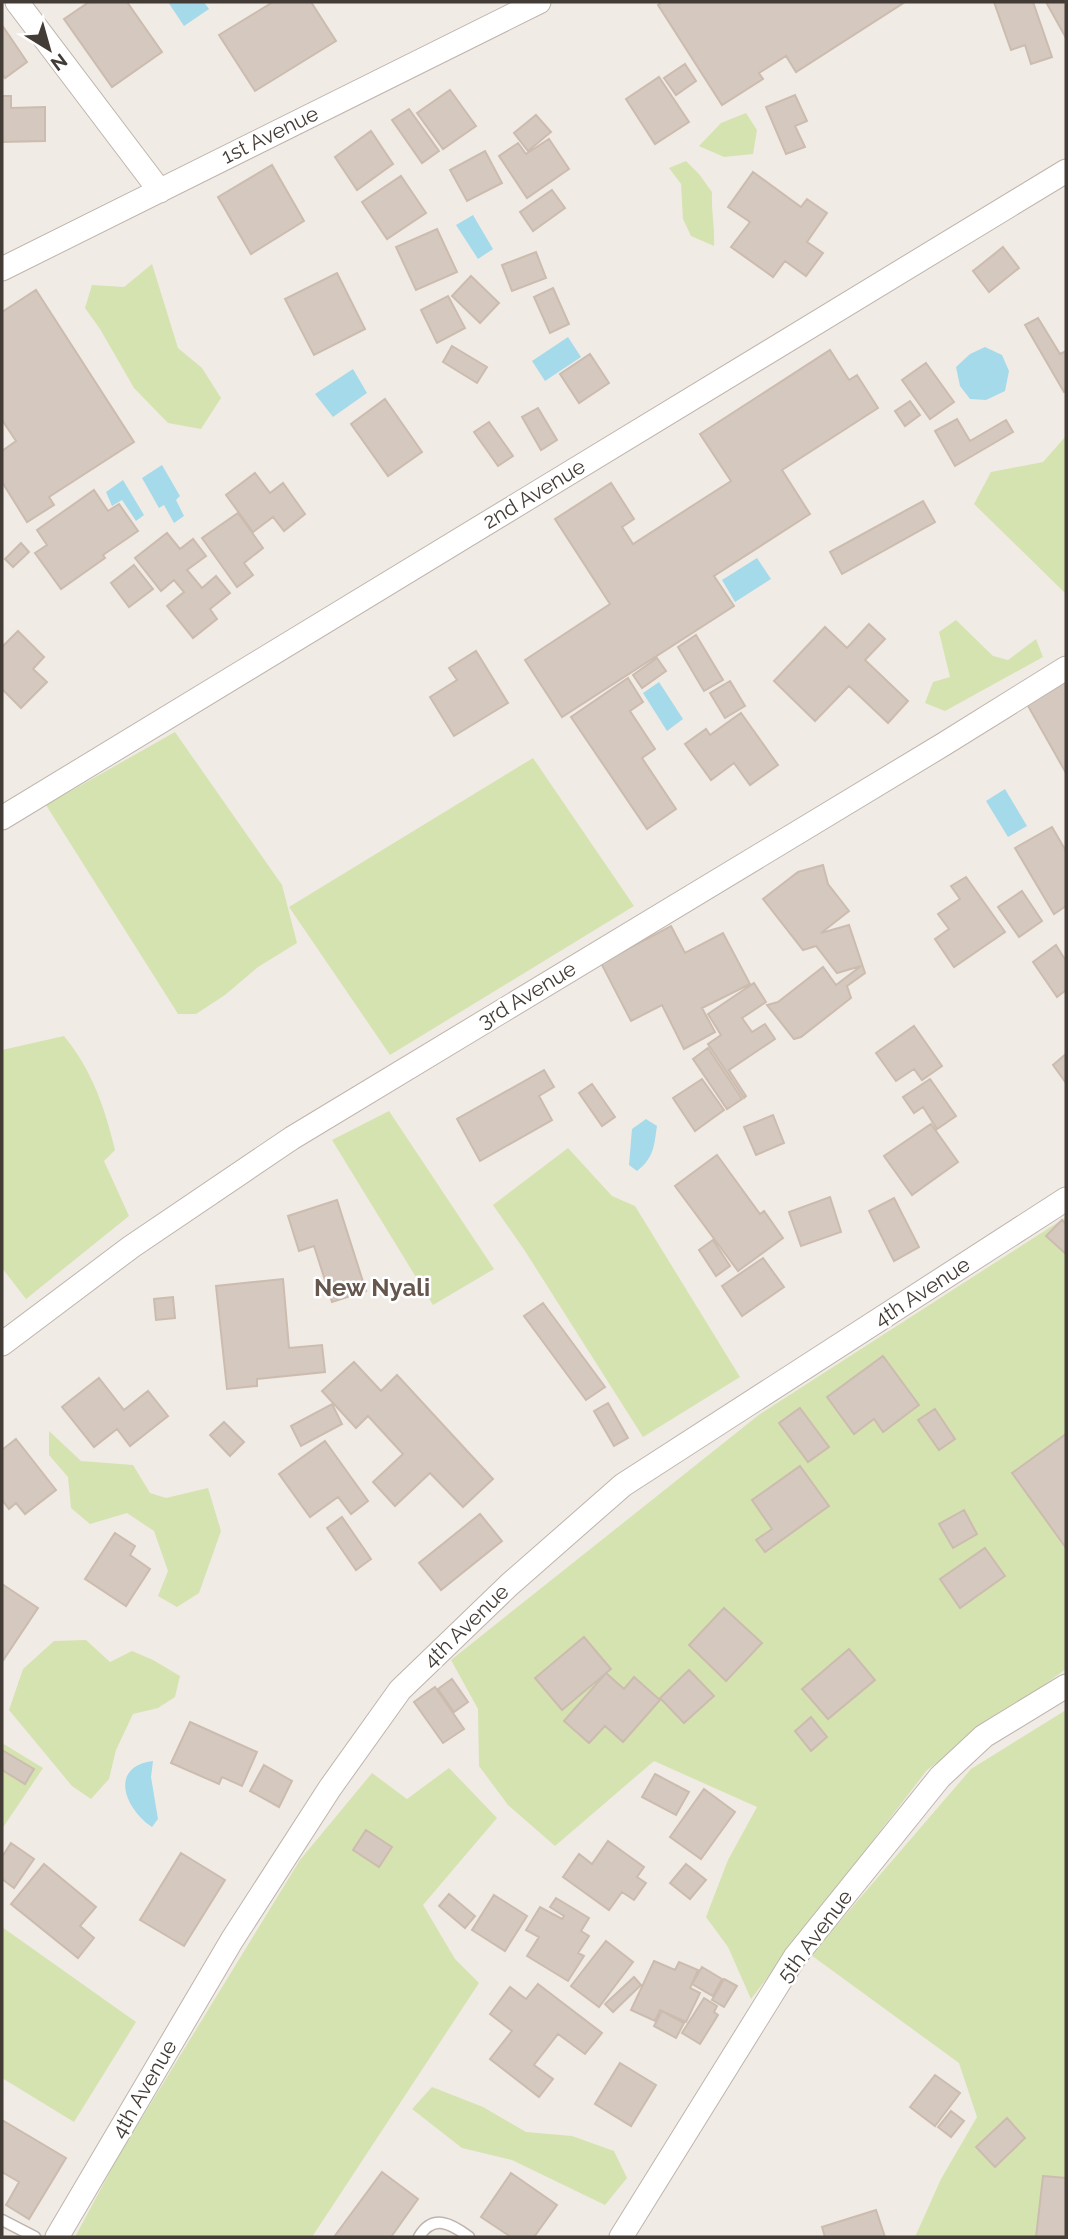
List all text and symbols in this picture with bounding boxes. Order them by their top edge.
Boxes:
north arrow [14,14,84,84]
text: N [47,49,72,76]
street label: 1st Avenue [217,100,322,169]
street label: 2nd Avenue [478,453,589,534]
street label: 3rd Avenue [473,956,580,1034]
street label: 4th Avenue [869,1251,974,1332]
district label: New Nyali [314,1273,430,1302]
street label: 4th Avenue [418,1579,514,1673]
street label: 5th Avenue [772,1885,857,1987]
street label: 4th Avenue [105,2035,182,2142]

